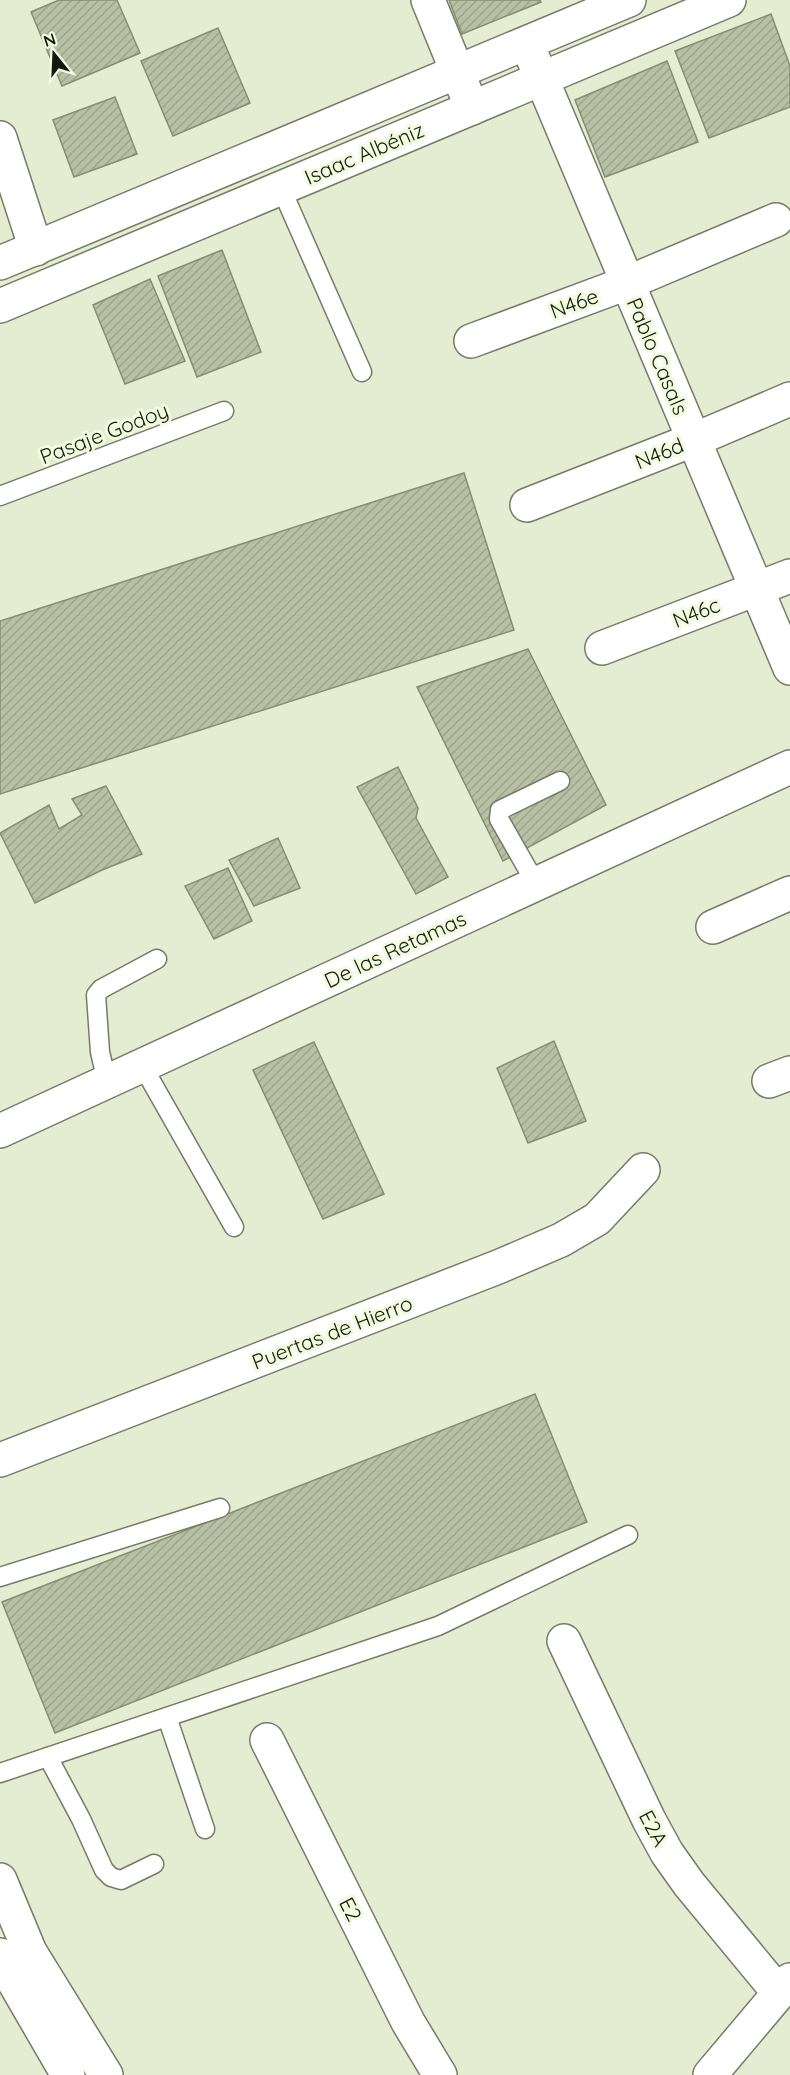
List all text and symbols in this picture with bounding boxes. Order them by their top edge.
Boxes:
north arrow [24,24,84,84]
text: N [41,28,58,51]
street label: Isaac Albéniz [300,116,428,190]
street label: N46e [546,282,602,324]
street label: Pablo Casals [622,293,694,419]
street label: Pasaje Godoy [36,397,172,469]
street label: N46d [631,432,687,474]
street label: N46c [669,591,723,633]
street label: De las Retamas [320,905,470,993]
street label: Puertas de Hierro [248,1289,416,1375]
street label: E2A [634,1805,674,1851]
street label: E2 [334,1893,368,1925]

